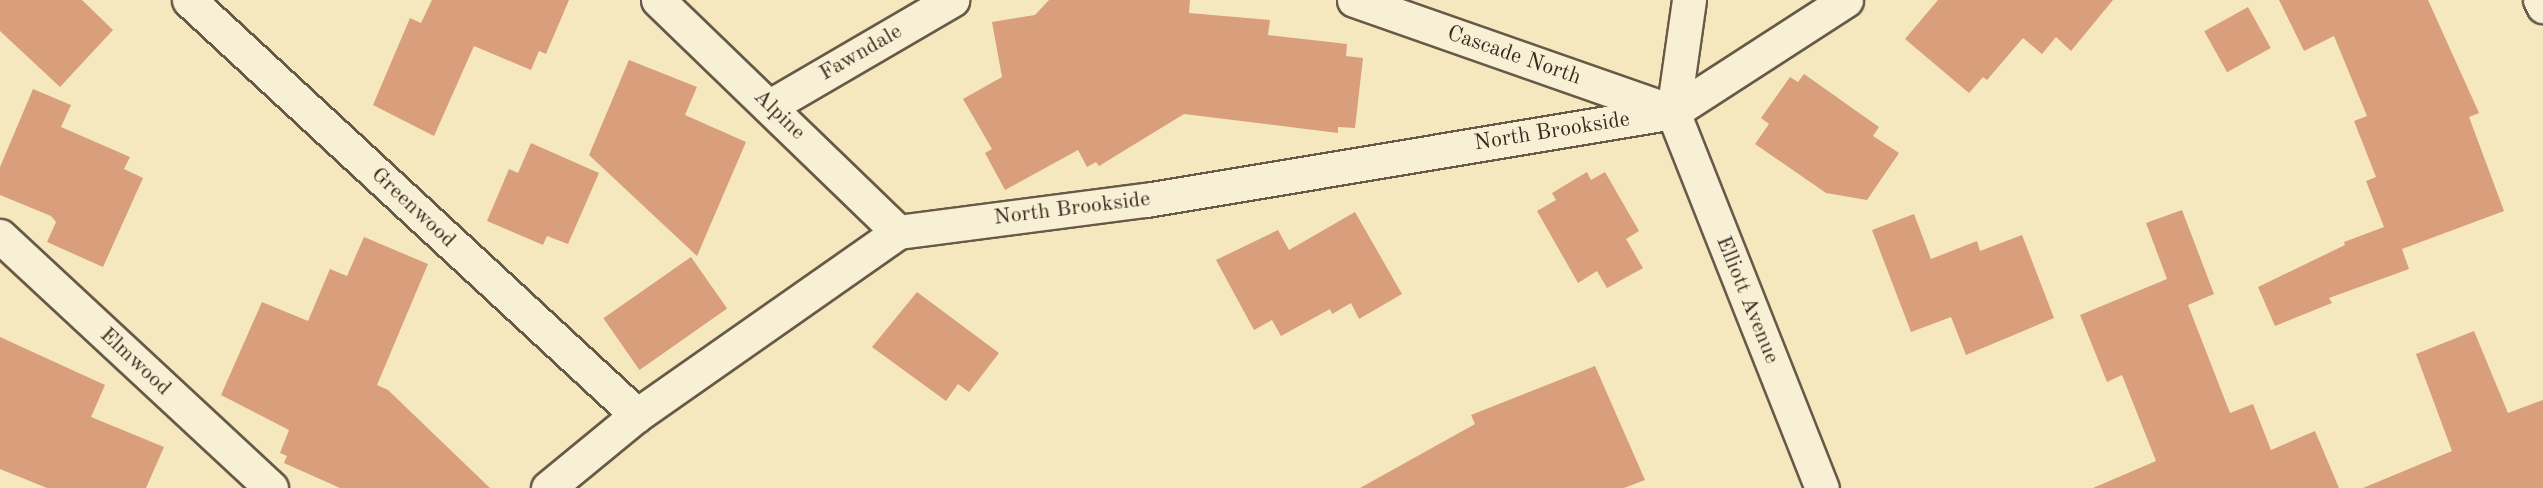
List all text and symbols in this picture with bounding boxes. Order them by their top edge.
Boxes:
street label: Fawndale [815,19,907,87]
street label: Cascade North [1444,21,1584,91]
street label: Alpine [748,84,810,146]
street label: North Brookside [1472,107,1632,157]
street label: Greenwood [365,162,461,254]
street label: North Brookside [992,186,1152,232]
street label: Elliott Avenue [1709,232,1785,368]
street label: Elmwood [94,322,176,402]

